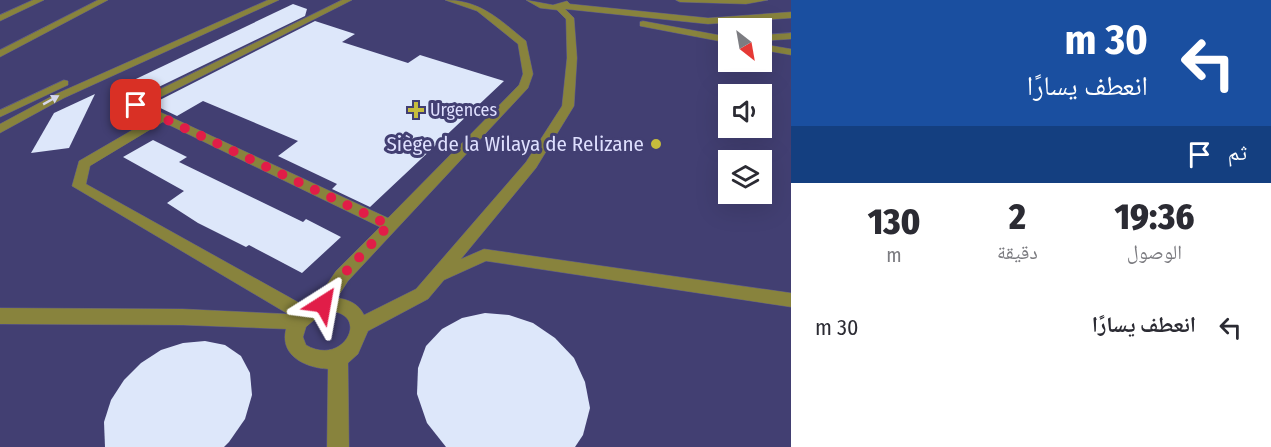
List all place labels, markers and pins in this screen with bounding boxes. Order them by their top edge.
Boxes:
pin [110,79,161,130]
place label: Urgences [430,99,497,121]
marker: Urgences [407,101,425,119]
place label: Siège de la Wilaya de Relizane [386,131,644,157]
marker: Siège de la Wilaya de Relizane [649,137,663,151]

